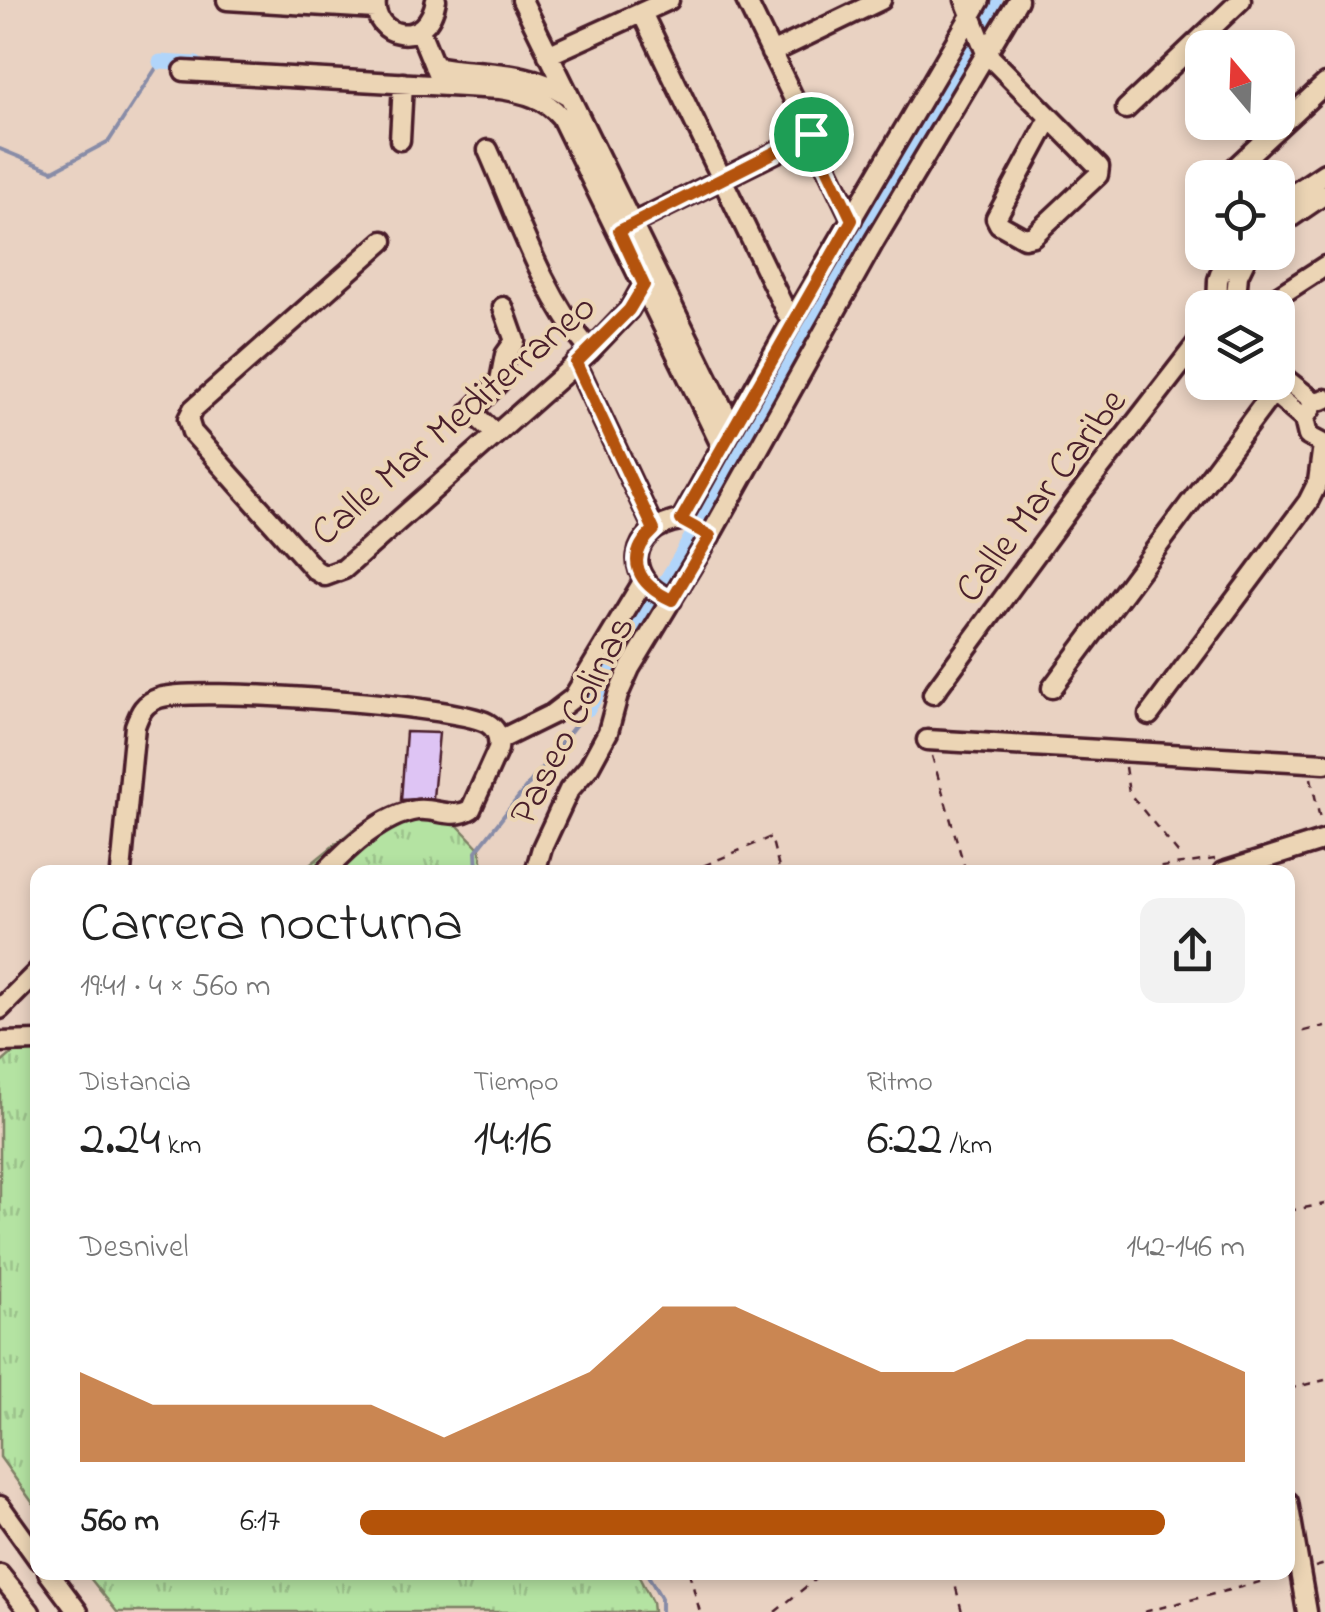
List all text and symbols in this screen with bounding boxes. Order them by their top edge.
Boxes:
north arrow [1185,30,1295,140]
map controls [1185,30,1295,400]
pin [769,92,854,177]
icon: arrive [784,107,839,162]
button: locate [1185,160,1295,270]
street label: Calle Mar Mediterraneo [299,281,611,562]
button: layers [1185,290,1295,400]
street label: Calle Mar Caribe [942,377,1143,616]
street label: Paseo Colinas [496,606,652,836]
text: Carrera nocturna [80,886,463,966]
button: share [1140,898,1245,1003]
text: 19:41 · 4 × 560 m [80,964,271,1011]
text: Distancia [80,1063,191,1104]
text: Tiempo [473,1063,558,1104]
text: Ritmo [867,1063,933,1104]
text: 2.24 [80,1104,161,1177]
text: 14:16 [473,1104,552,1177]
text: 6:22 [867,1104,943,1177]
text: km [161,1126,202,1167]
text: /km [943,1126,992,1167]
text: Desnivel [80,1225,189,1272]
text: 142–146 m [1126,1225,1245,1272]
text: 560 m [80,1499,159,1546]
text: 6:17 [240,1499,280,1546]

